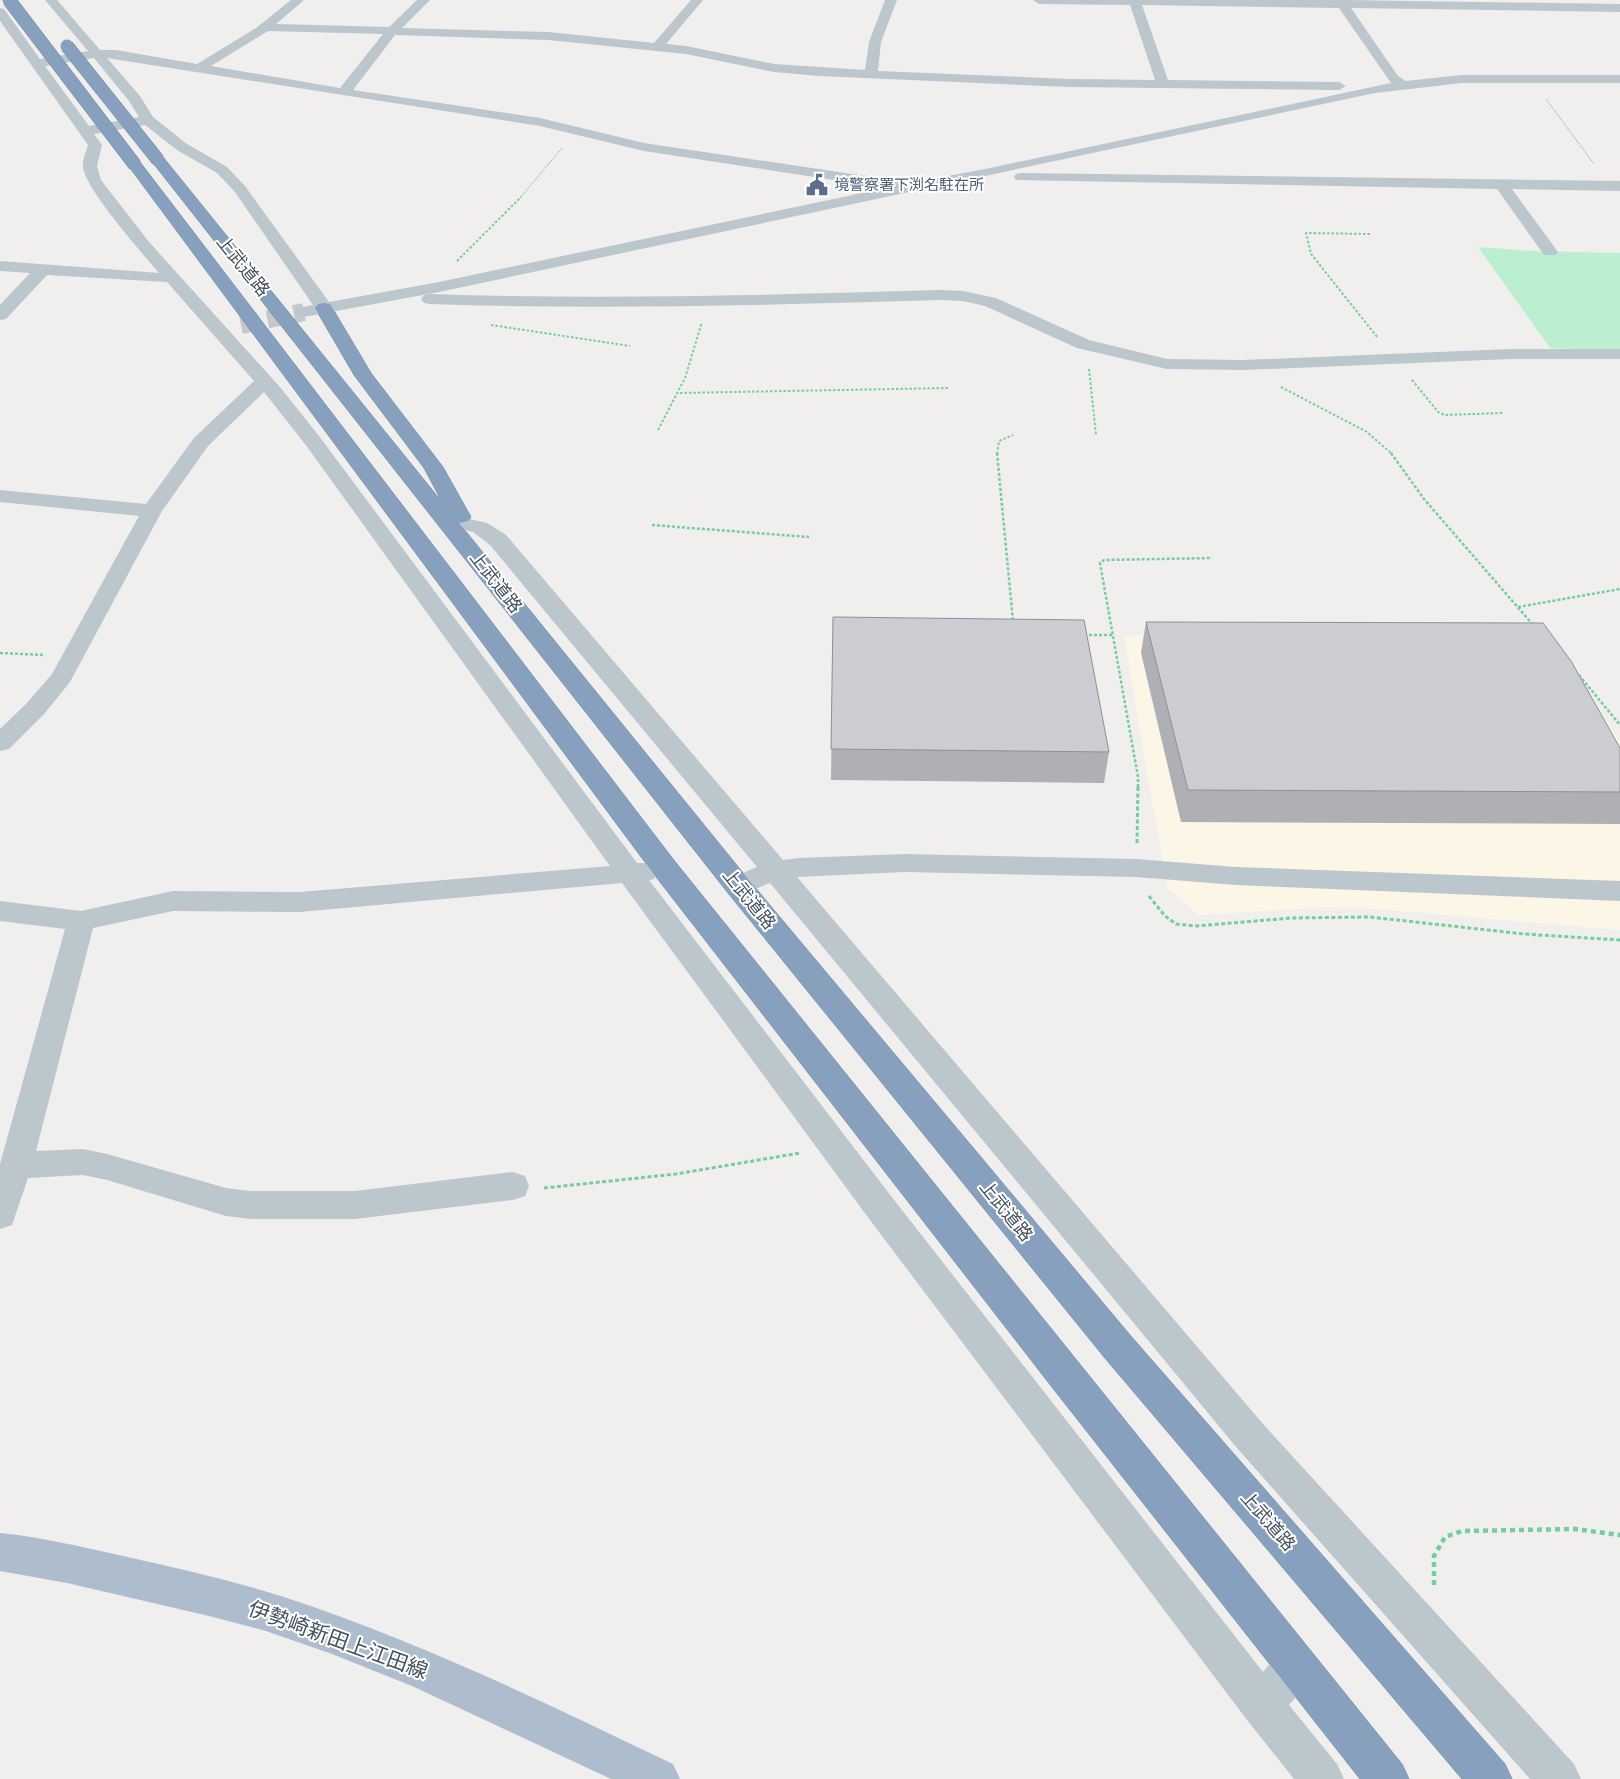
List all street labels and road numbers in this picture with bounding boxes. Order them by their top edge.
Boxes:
street label: 上武道路 [211,230,275,302]
street label: 上武道路 [464,546,528,618]
street label: 上武道路 [717,863,781,935]
street label: 上武道路 [974,1175,1038,1247]
street label: 上武道路 [1235,1486,1301,1556]
street label: 伊勢崎新田上江田線 [244,1595,432,1685]

